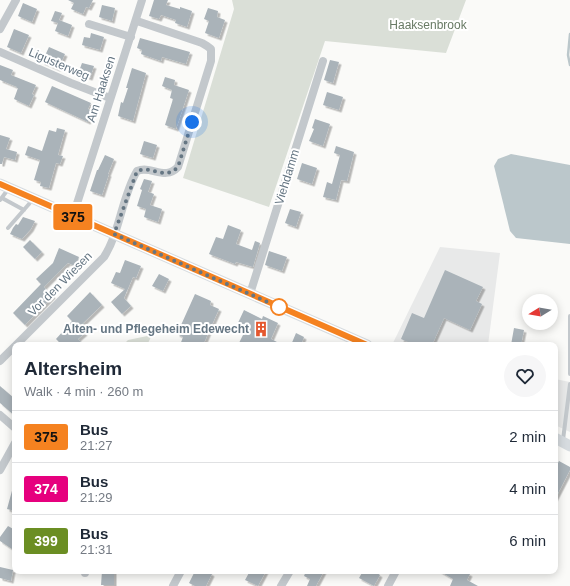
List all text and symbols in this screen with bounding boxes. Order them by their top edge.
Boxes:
park label: Haaksenbrook [389,18,468,32]
street label: Ligusterweg [26,45,92,83]
street label: Am Haaksen [84,54,118,124]
your location [182,112,202,132]
street label: Viehdamm [272,148,302,206]
line badge: 375 [50,204,96,230]
text: 375 [61,209,85,225]
street label: Vor den Wiesen [25,249,95,319]
north arrow [522,294,558,330]
map controls [522,294,558,330]
unlabelled marker [270,298,288,316]
building icon: Alten- und Pflegeheim Edewecht [252,320,270,338]
place label: Alten- und Pflegeheim Edewecht [63,322,249,336]
button: heart [504,355,546,397]
text: Altersheim [24,358,122,379]
text: Walk · 4 min · 260 m [24,384,143,399]
text: Bus [80,421,108,438]
text: 2 min [509,428,546,445]
text: 375 [34,429,58,445]
text: 21:27 [80,438,113,453]
text: Bus [80,473,108,490]
text: 4 min [509,480,546,497]
text: 374 [34,481,58,497]
text: 21:29 [80,490,113,505]
text: Bus [80,525,108,542]
text: 6 min [509,532,546,549]
text: 399 [34,533,58,549]
text: 21:31 [80,542,113,557]

